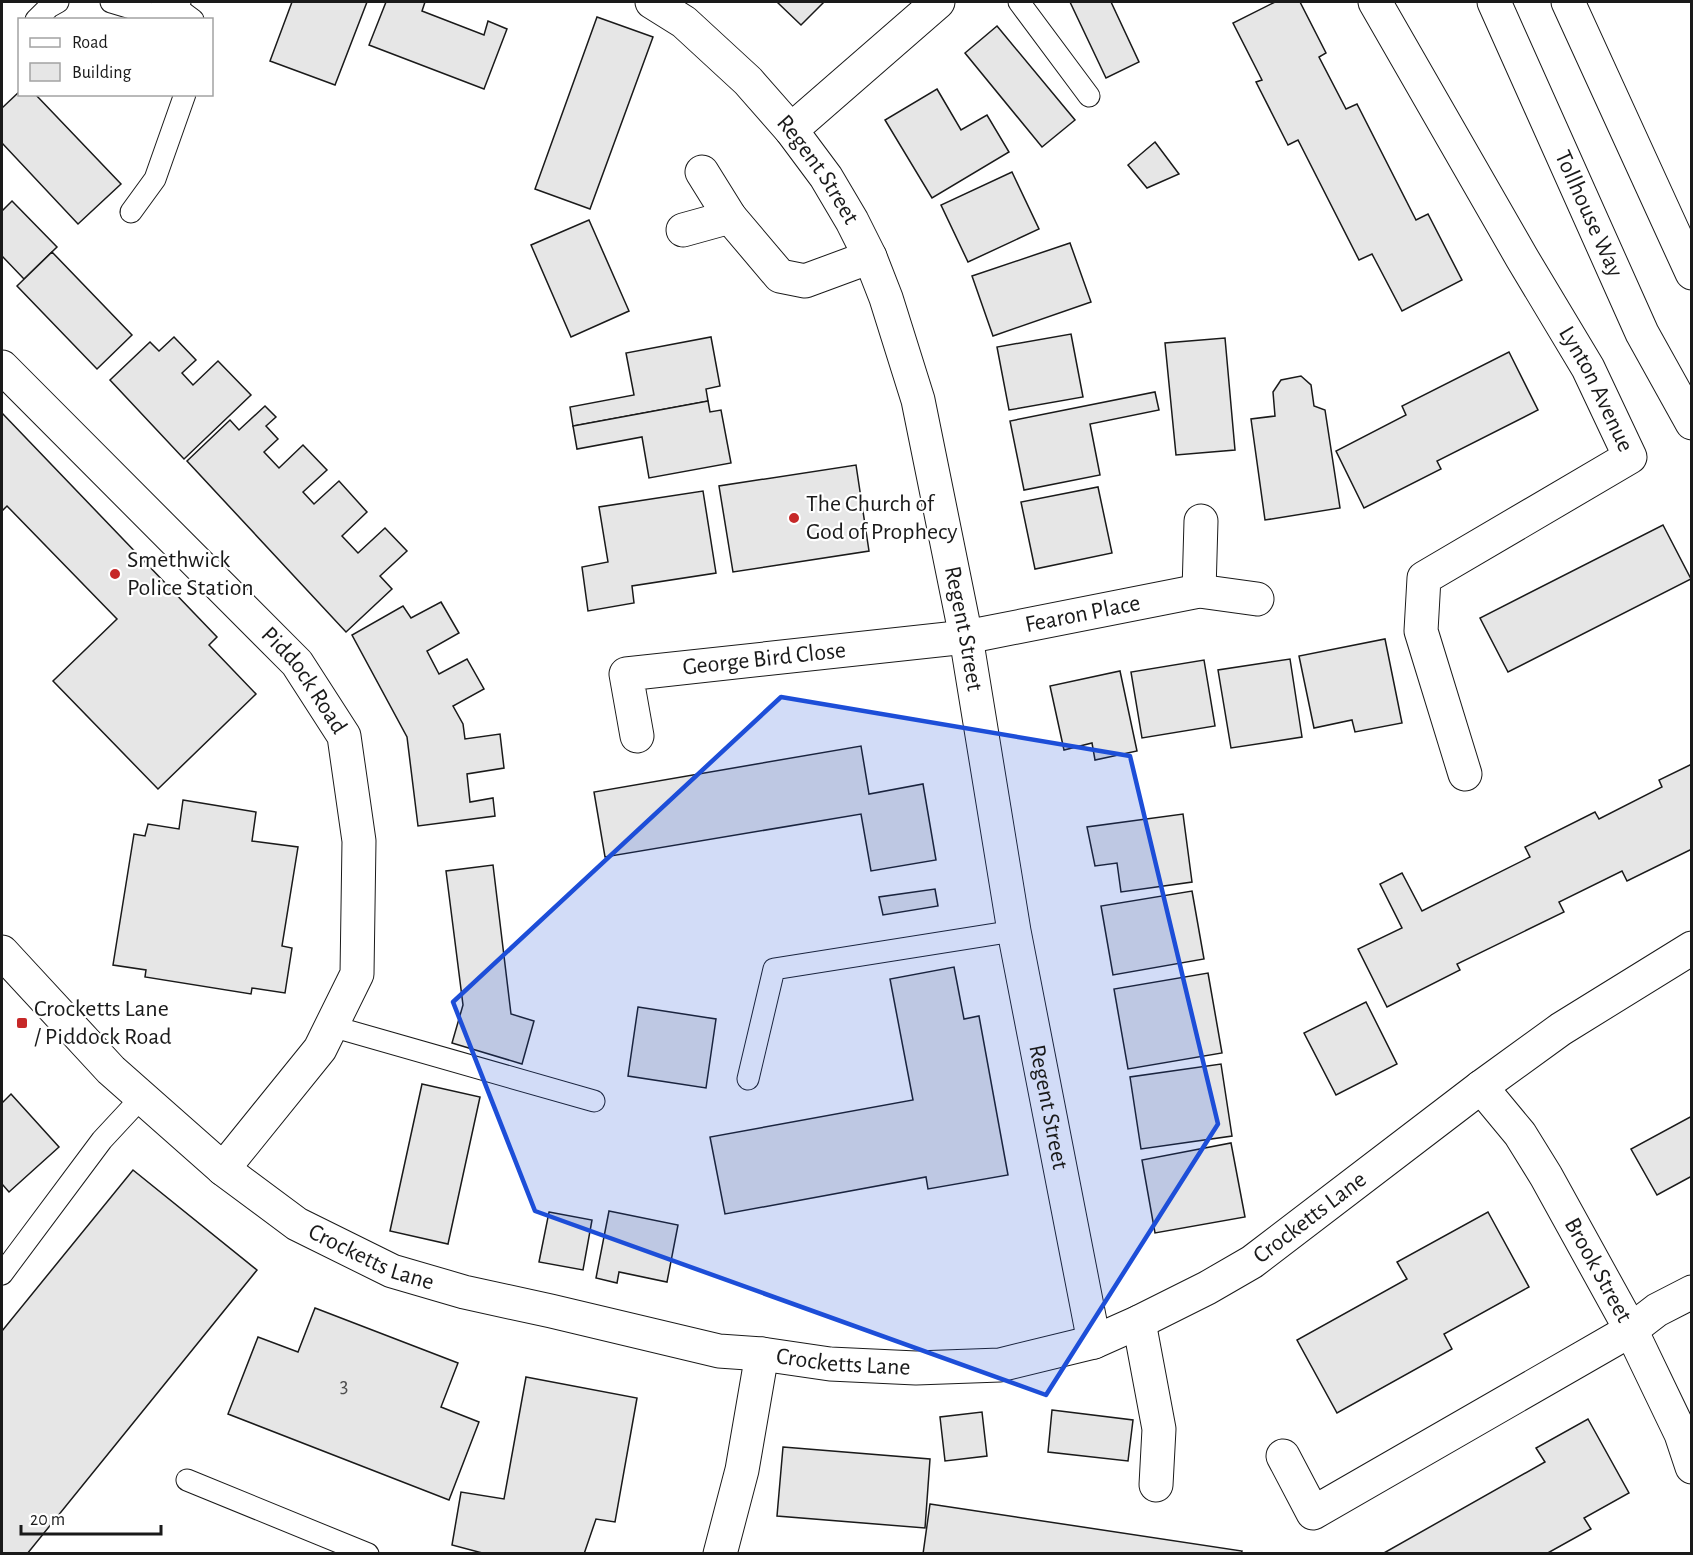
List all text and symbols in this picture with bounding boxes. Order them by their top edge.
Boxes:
legend [18,18,213,96]
text: Road [72,34,108,52]
text: Building [72,64,132,82]
street label: Regent Street [772,111,863,229]
street label: Tollhouse Way [1550,147,1627,281]
street label: Lynton Avenue [1554,322,1638,456]
place label: The Church of God of Prophecy [806,492,958,544]
marker: The Church of God of Prophecy [787,511,801,525]
place label: Smethwick Police Station [127,548,254,600]
street label: Regent Street [940,564,987,693]
marker: Smethwick Police Station [108,567,122,581]
street label: Fearon Place [1023,591,1142,637]
street label: Piddock Road [256,622,351,738]
street label: George Bird Close [681,638,847,680]
place label: Crocketts Lane / Piddock Road [34,997,172,1049]
marker: Crocketts Lane / Piddock Road [15,1016,29,1030]
street label: Regent Street [1024,1043,1072,1172]
street label: Crocketts Lane [1249,1167,1371,1268]
street label: Brook Street [1560,1214,1637,1327]
street label: Crocketts Lane [304,1220,437,1295]
street label: Crocketts Lane [774,1344,911,1380]
house number: 3 [340,1375,348,1396]
scale bar [21,1498,160,1536]
text: 20 m [30,1511,65,1529]

